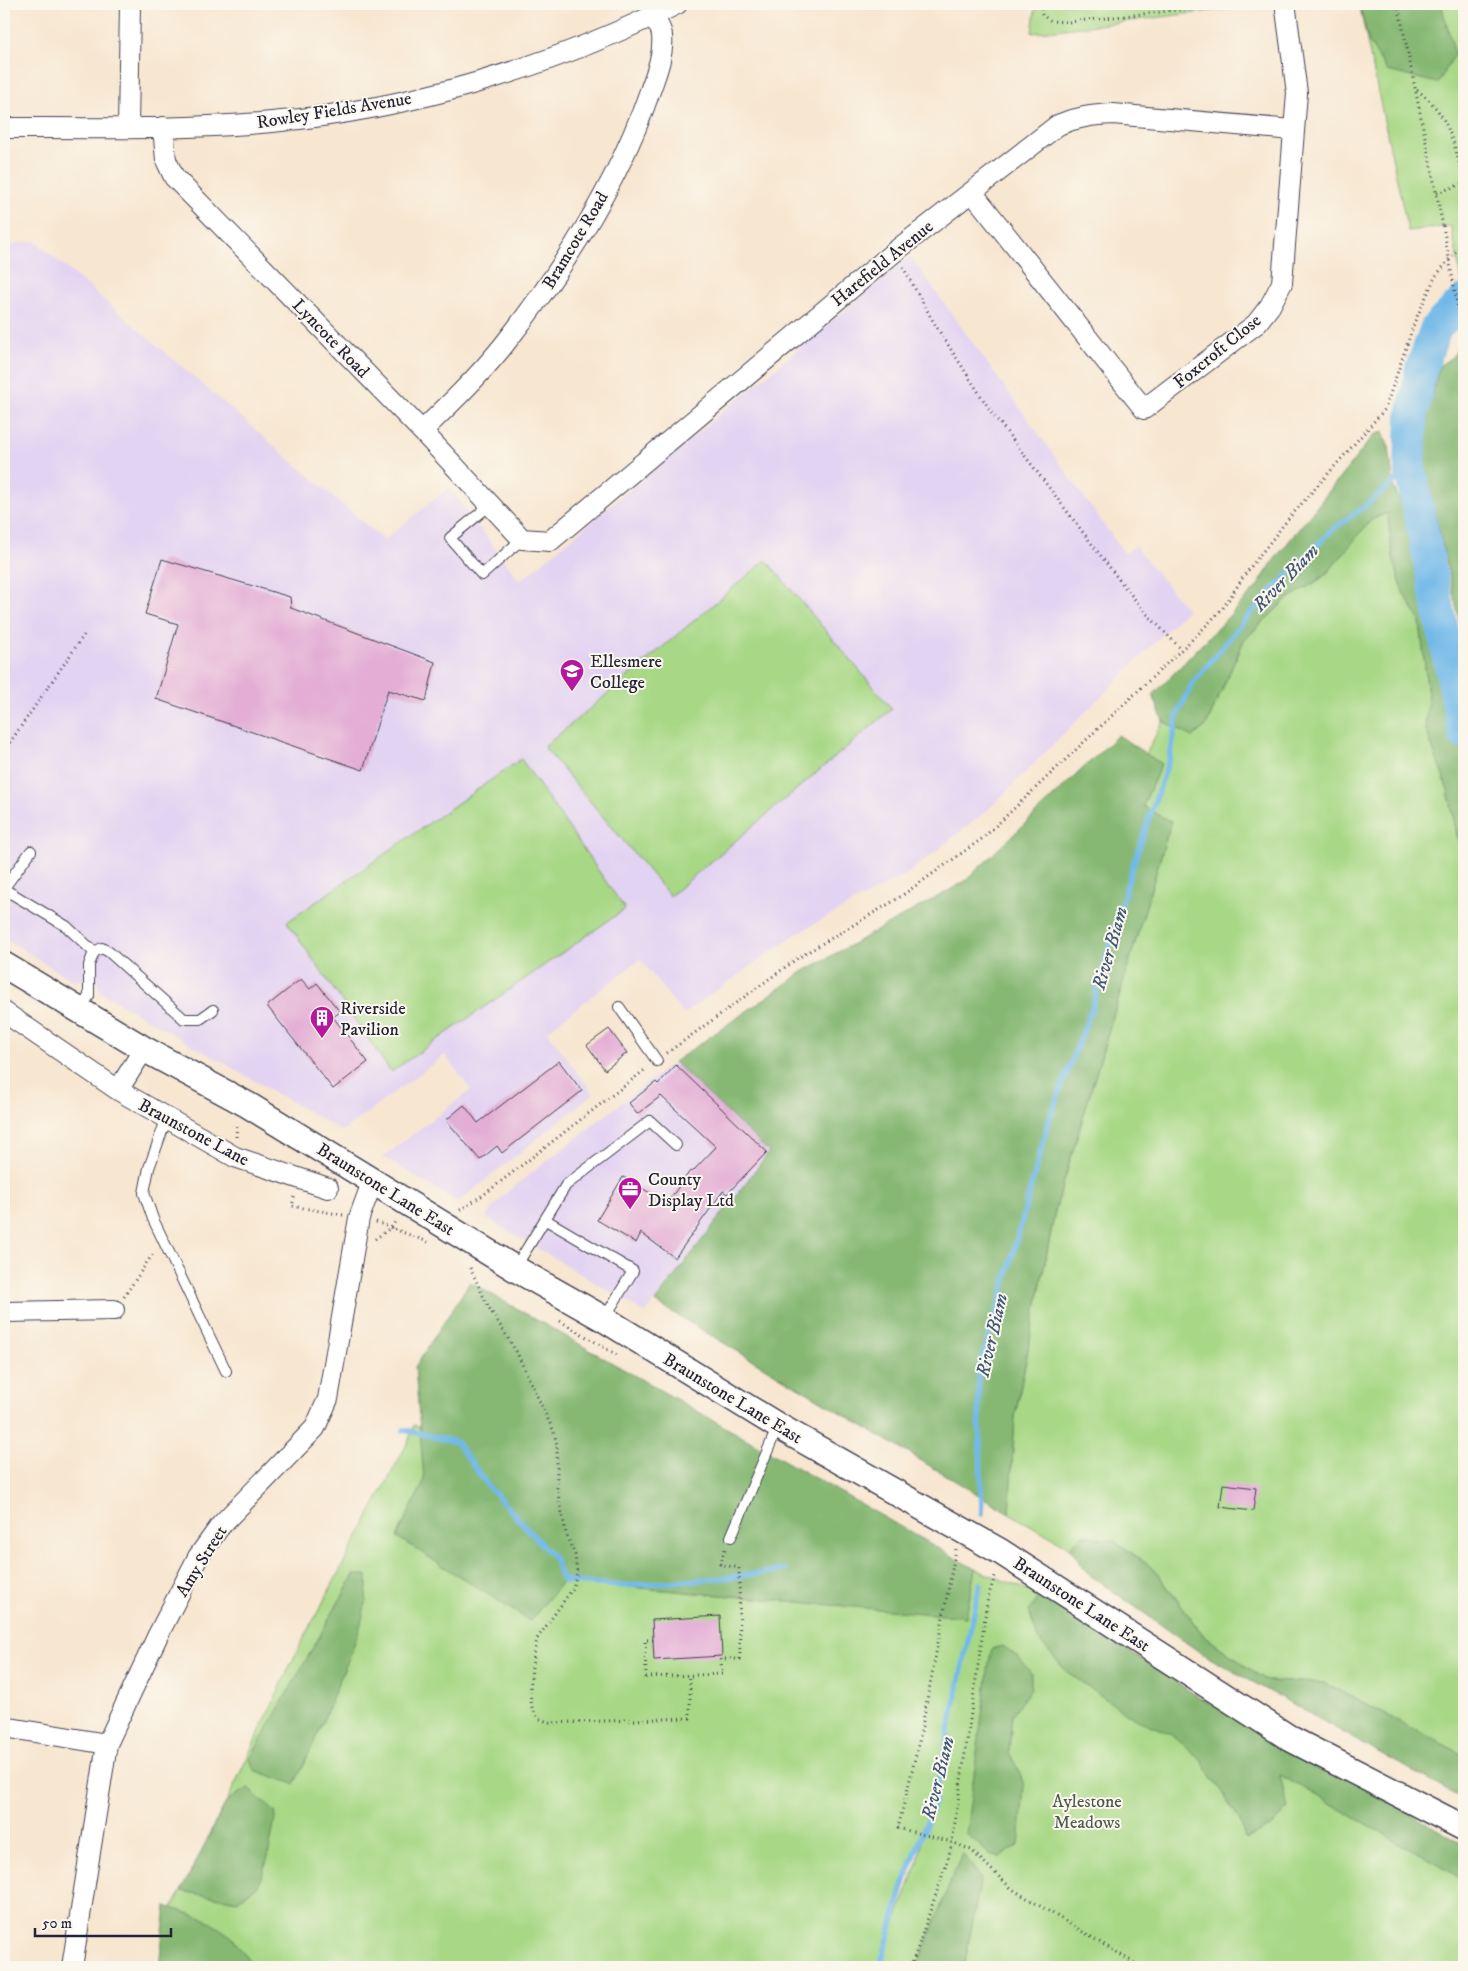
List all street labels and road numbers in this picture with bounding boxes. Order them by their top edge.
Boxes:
street label: Rowley Fields Avenue [255,88,413,134]
street label: Bramcote Road [538,188,614,293]
street label: Harefield Avenue [827,216,938,312]
street label: Lyncote Road [287,295,373,383]
street label: Foxcroft Close [1170,310,1266,394]
street label: Braunstone Lane [134,1094,253,1171]
street label: Braunstone Lane East [312,1139,459,1241]
street label: Braunstone Lane East [659,1349,806,1449]
street label: Amy Street [171,1522,232,1601]
street label: Braunstone Lane East [1009,1552,1154,1657]

